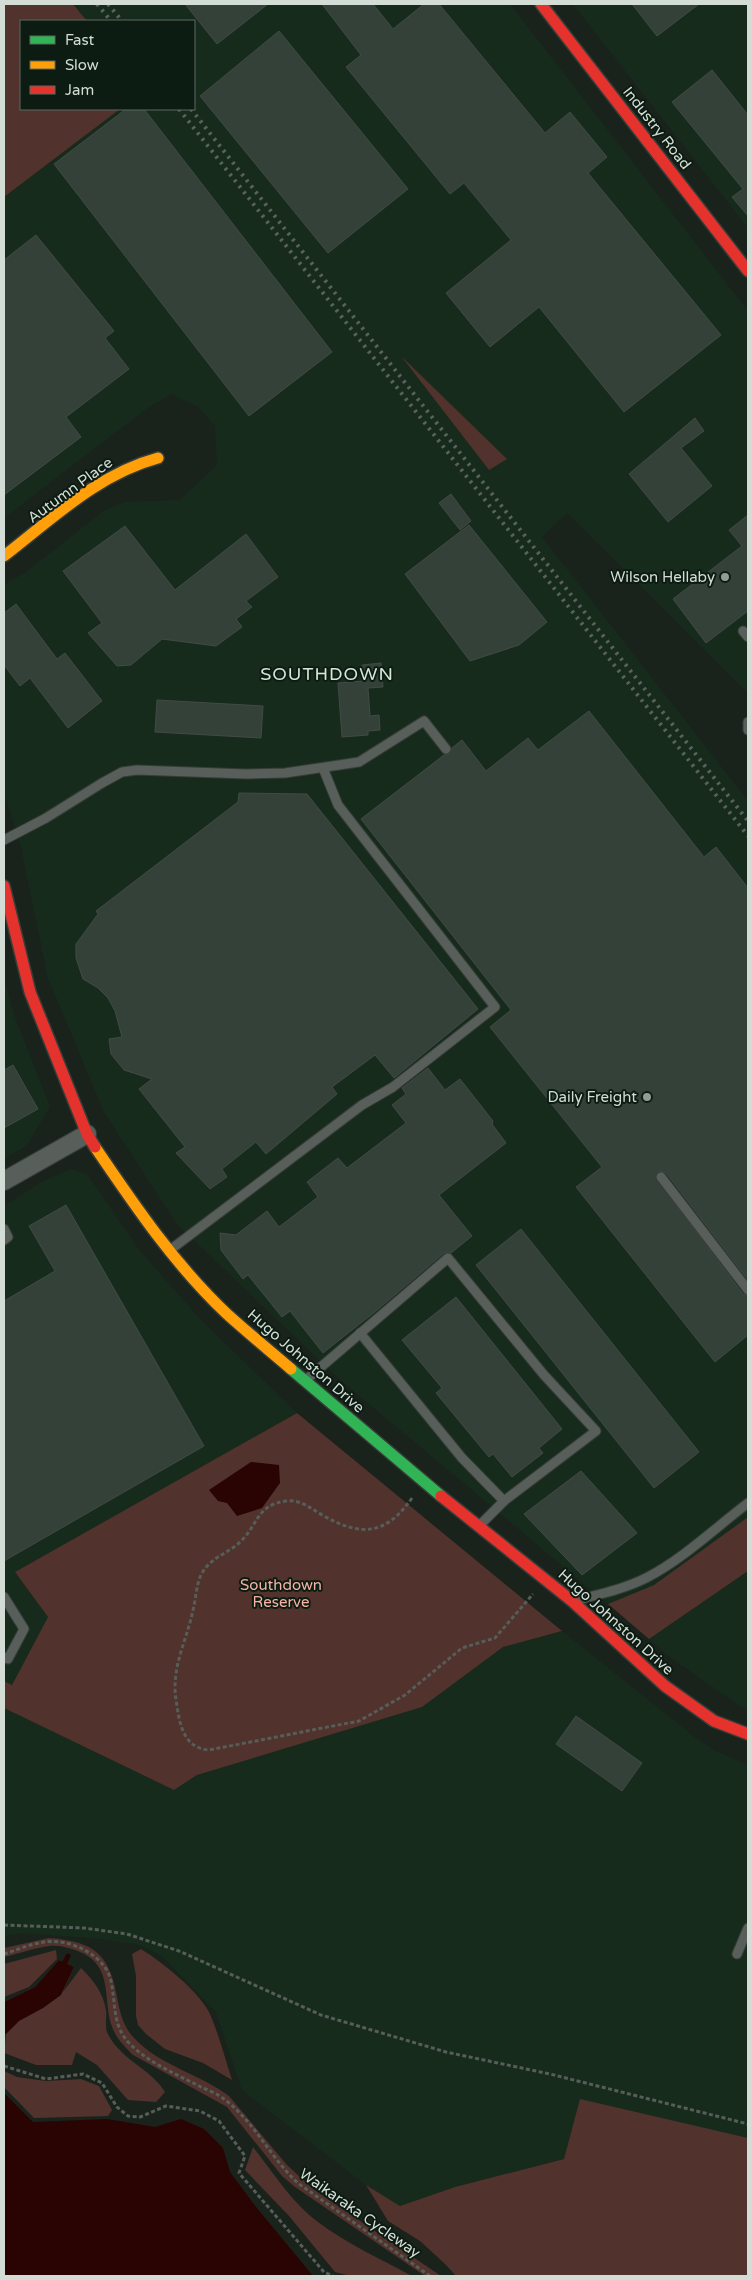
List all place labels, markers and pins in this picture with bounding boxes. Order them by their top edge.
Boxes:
place label: Wilson Hellaby [610,568,715,586]
marker: Wilson Hellaby [719,571,731,583]
place label: Daily Freight [547,1088,637,1106]
marker: Daily Freight [641,1091,653,1103]

